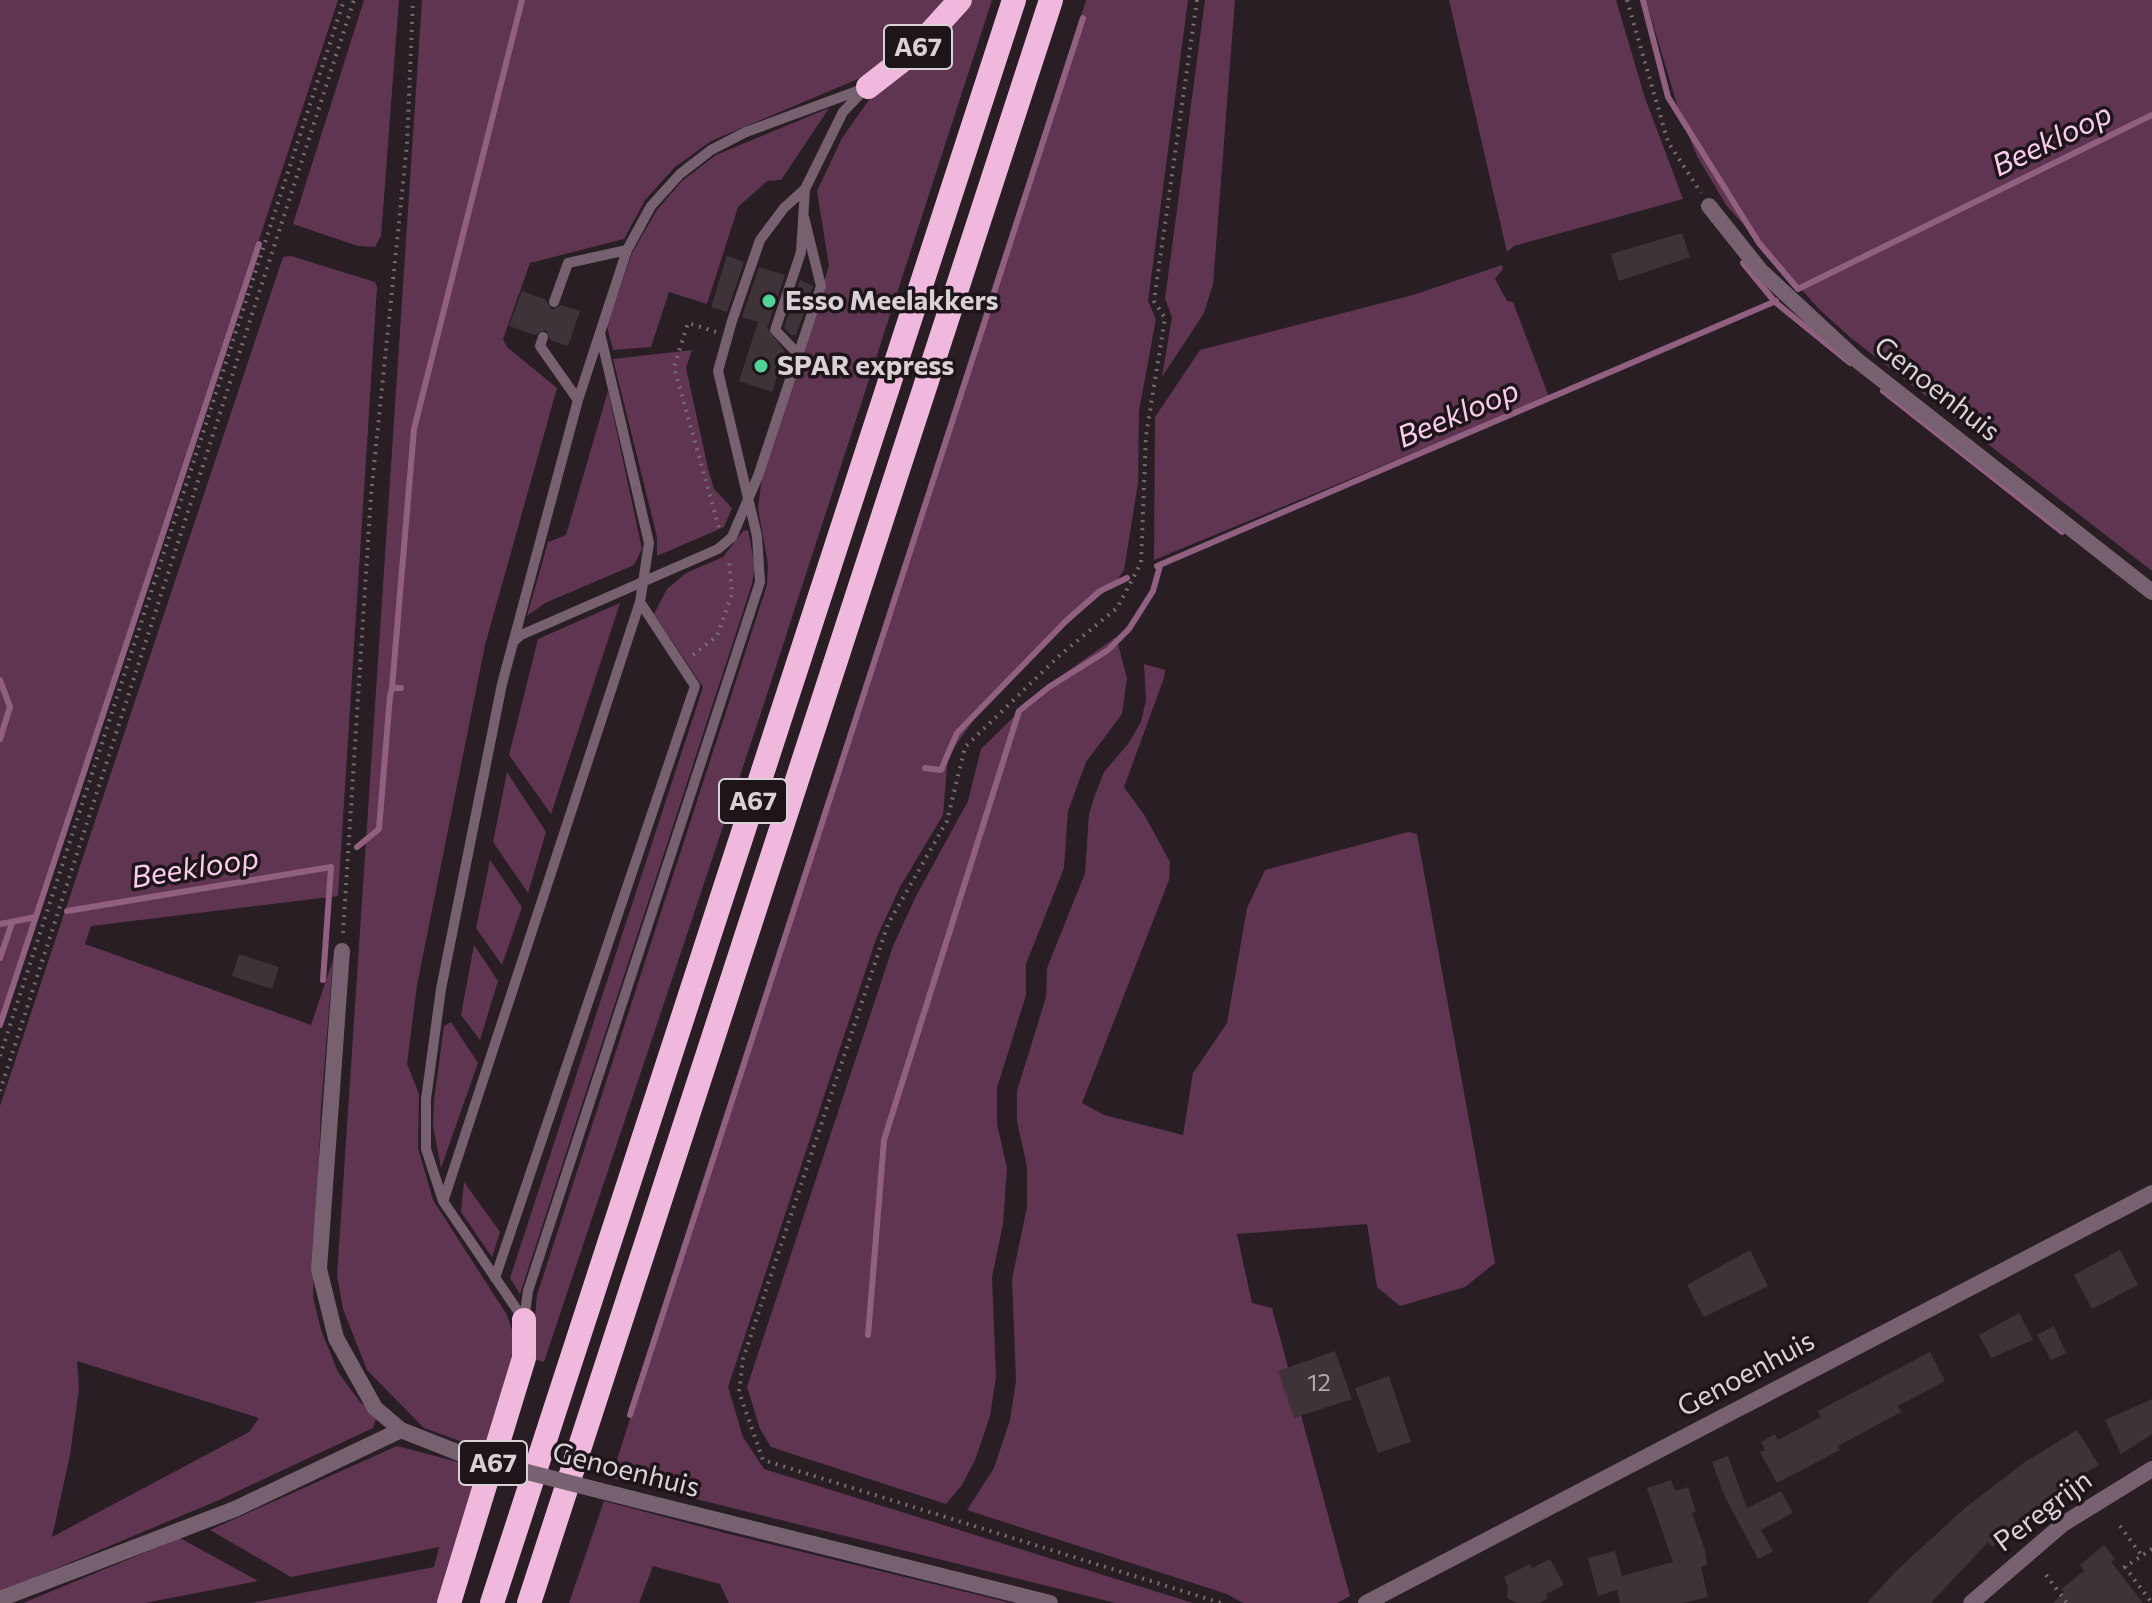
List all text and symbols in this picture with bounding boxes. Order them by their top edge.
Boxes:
road number: A67 [884,25,952,69]
water label: Beekloop [1986,96,2118,184]
place label: Esso Meelakkers [785,284,999,318]
marker: Esso Meelakkers [760,292,778,310]
street label: Genoenhuis [1867,329,2007,449]
place label: SPAR express [777,349,954,383]
marker: SPAR express [752,357,770,375]
water label: Beekloop [1392,372,1524,456]
road number: A67 [719,779,787,823]
water label: Beekloop [129,840,261,896]
street label: Genoenhuis [1672,1324,1820,1424]
house number: 12 [1307,1369,1331,1397]
street label: Genoenhuis [549,1435,703,1505]
road number: A67 [459,1441,527,1485]
street label: Peregrijn [1987,1463,2099,1559]

